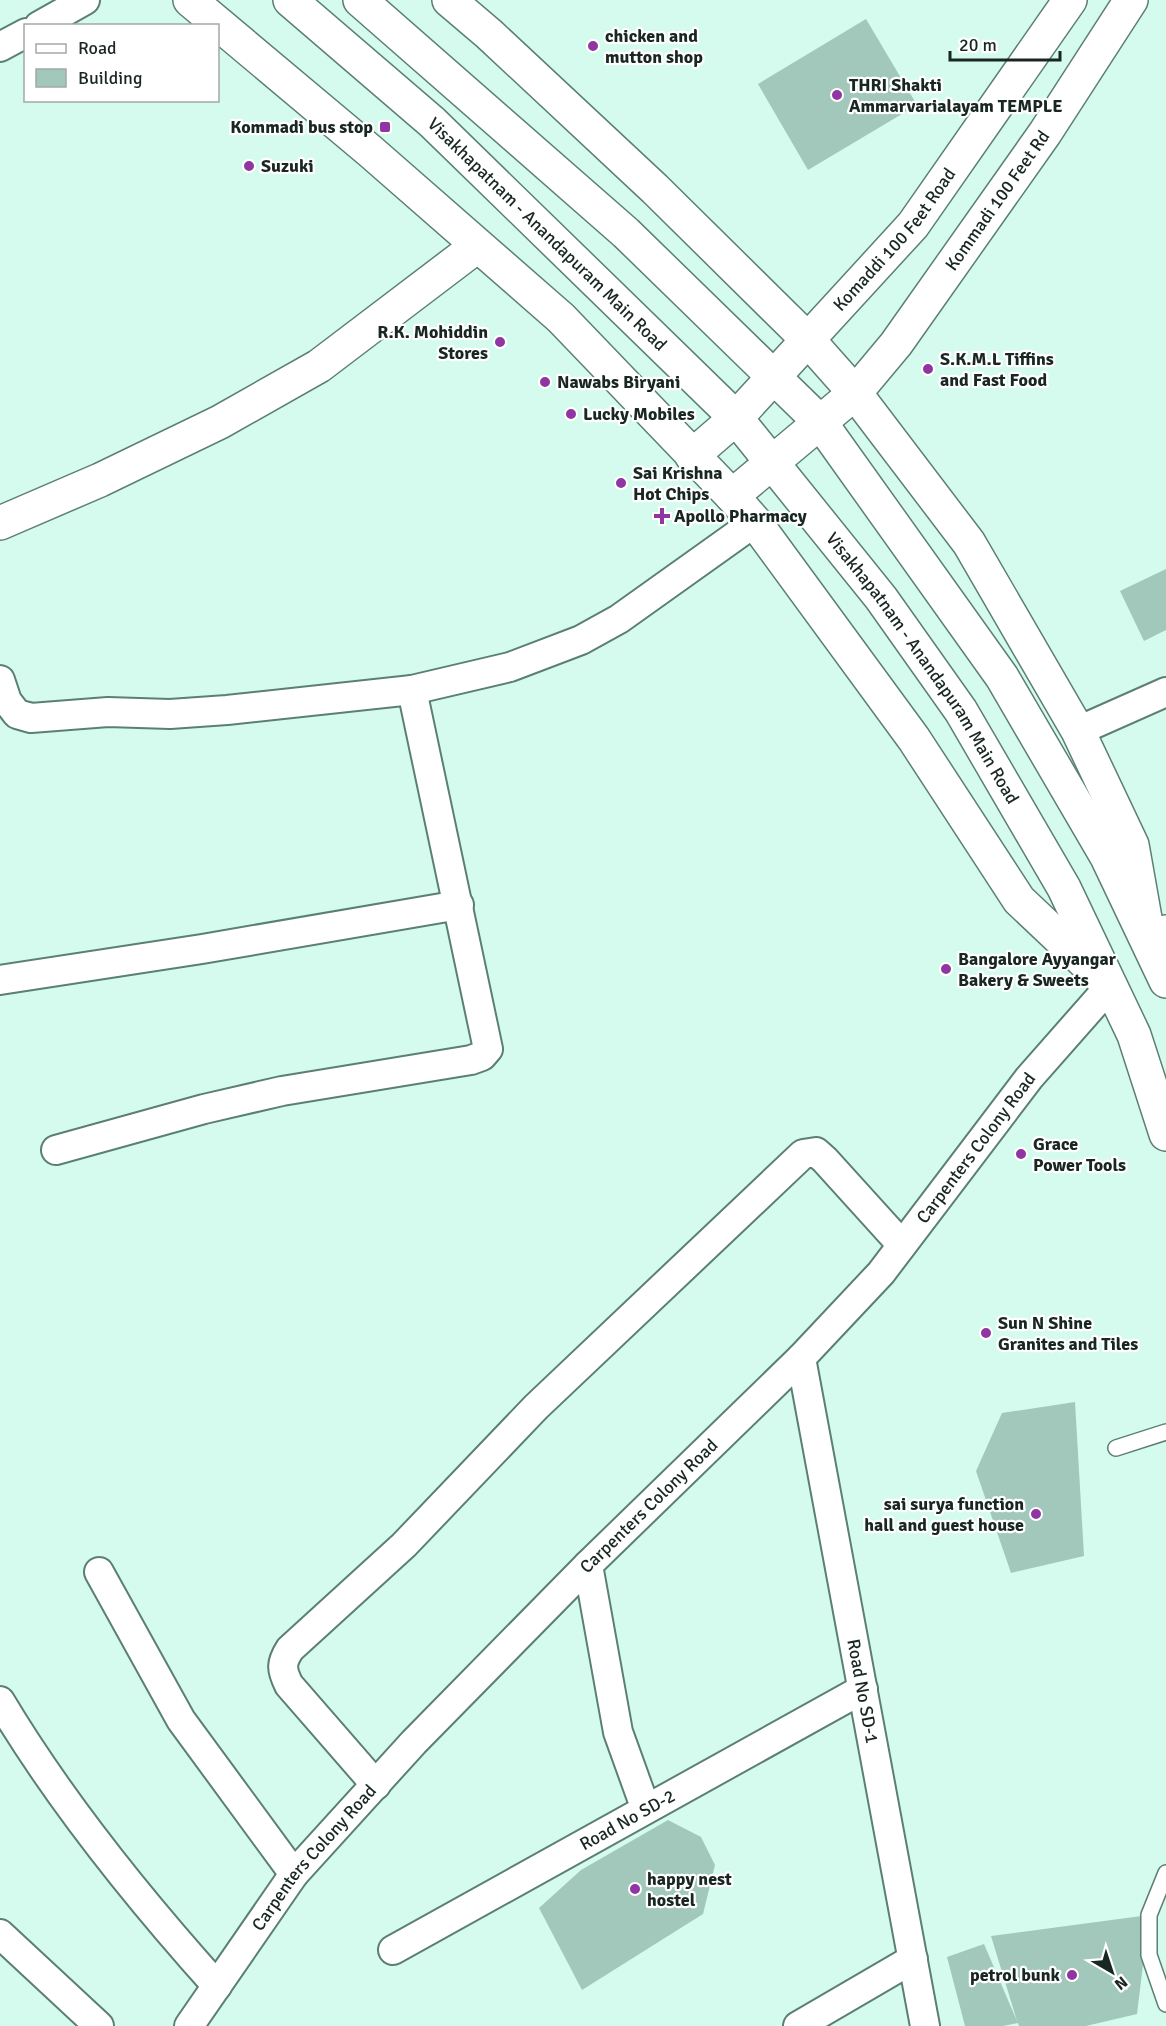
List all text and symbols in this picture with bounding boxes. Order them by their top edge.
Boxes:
legend [24,24,219,102]
scale bar [950,24,1060,62]
place label: chicken and mutton shop [605,25,703,68]
text: 20 m [959,34,997,56]
text: Road [78,37,117,59]
marker: chicken and mutton shop [586,39,600,53]
text: Building [78,67,142,89]
place label: THRI Shakti Ammarvarialayam TEMPLE [849,74,1063,117]
marker: THRI Shakti Ammarvarialayam TEMPLE [830,88,844,102]
street label: Visakhapatnam - Anandapuram Main Road [423,113,671,356]
place label: Kommadi bus stop [230,116,373,138]
marker: Kommadi bus stop [378,120,392,134]
street label: Kommadi 100 Feet Rd [940,126,1054,275]
place label: Suzuki [261,155,314,177]
marker: Suzuki [242,159,256,173]
street label: Komaddi 100 Feet Road [828,164,960,316]
place label: R.K. Mohiddin Stores [377,321,488,364]
marker: R.K. Mohiddin Stores [493,335,507,349]
place label: S.K.M.L Tiffins and Fast Food [940,348,1054,391]
marker: S.K.M.L Tiffins and Fast Food [921,362,935,376]
place label: Nawabs Biryani [557,371,680,393]
marker: Nawabs Biryani [538,375,552,389]
place label: Lucky Mobiles [583,403,695,425]
marker: Lucky Mobiles [564,407,578,421]
place label: Sai Krishna Hot Chips [633,462,723,505]
marker: Sai Krishna Hot Chips [614,476,628,490]
place label: Apollo Pharmacy [674,505,807,527]
marker: Apollo Pharmacy [655,509,669,523]
street label: Visakhapatnam - Anandapuram Main Road [821,528,1024,808]
place label: Bangalore Ayyangar Bakery & Sweets [958,948,1117,991]
marker: Bangalore Ayyangar Bakery & Sweets [939,962,953,976]
street label: Carpenters Colony Road [912,1068,1040,1228]
place label: Grace Power Tools [1033,1133,1126,1176]
marker: Grace Power Tools [1014,1147,1028,1161]
place label: Sun N Shine Granites and Tiles [998,1312,1138,1355]
marker: Sun N Shine Granites and Tiles [979,1326,993,1340]
street label: Carpenters Colony Road [575,1434,722,1578]
place label: sai surya function hall and guest house [864,1493,1024,1536]
marker: sai surya function hall and guest house [1029,1507,1043,1521]
street label: Road No SD-1 [842,1637,883,1745]
street label: Carpenters Colony Road [247,1780,381,1935]
street label: Road No SD-2 [576,1785,679,1855]
place label: happy nest hostel [647,1868,732,1911]
marker: happy nest hostel [628,1882,642,1896]
north arrow [1082,1942,1142,2002]
place label: petrol bunk [970,1964,1061,1986]
marker: petrol bunk [1065,1968,1079,1982]
text: N [1110,1972,1131,1994]

